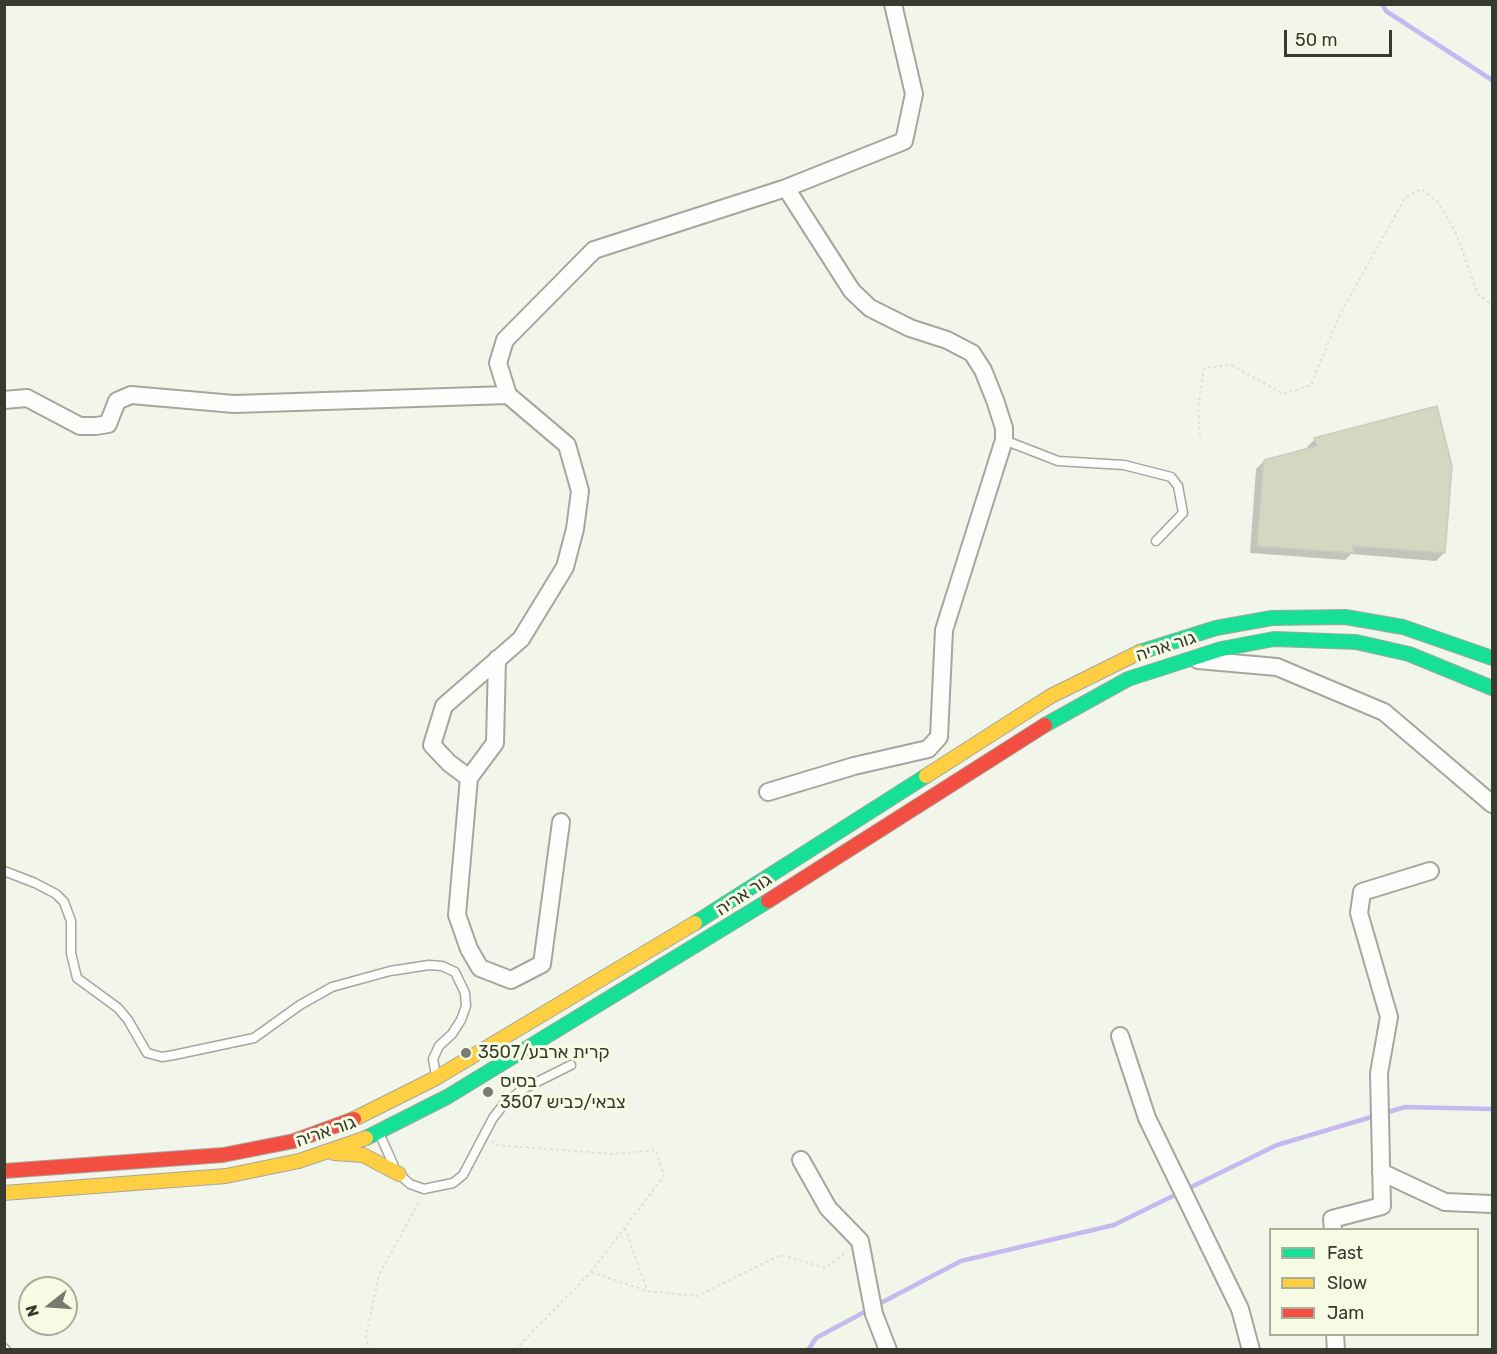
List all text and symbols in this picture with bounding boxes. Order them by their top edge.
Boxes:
scale bar [1287,18,1395,56]
text: 50 m [1295,29,1338,51]
street label: גור אריה [1133,627,1199,667]
street label: גור אריה [712,869,776,921]
place label: קרית ארבע/3507 [478,1042,610,1064]
marker: קרית ארבע/3507 [459,1046,473,1060]
place label: בסיס צבאי/כביש 3507 [500,1071,626,1114]
marker: בסיס צבאי/כביש 3507 [481,1085,495,1099]
street label: גור אריה [293,1112,359,1152]
legend [1269,1228,1479,1336]
text: Fast [1327,1242,1363,1264]
text: Slow [1327,1272,1367,1294]
north arrow [18,1276,78,1336]
text: Jam [1327,1302,1364,1324]
text: N [21,1303,43,1319]

